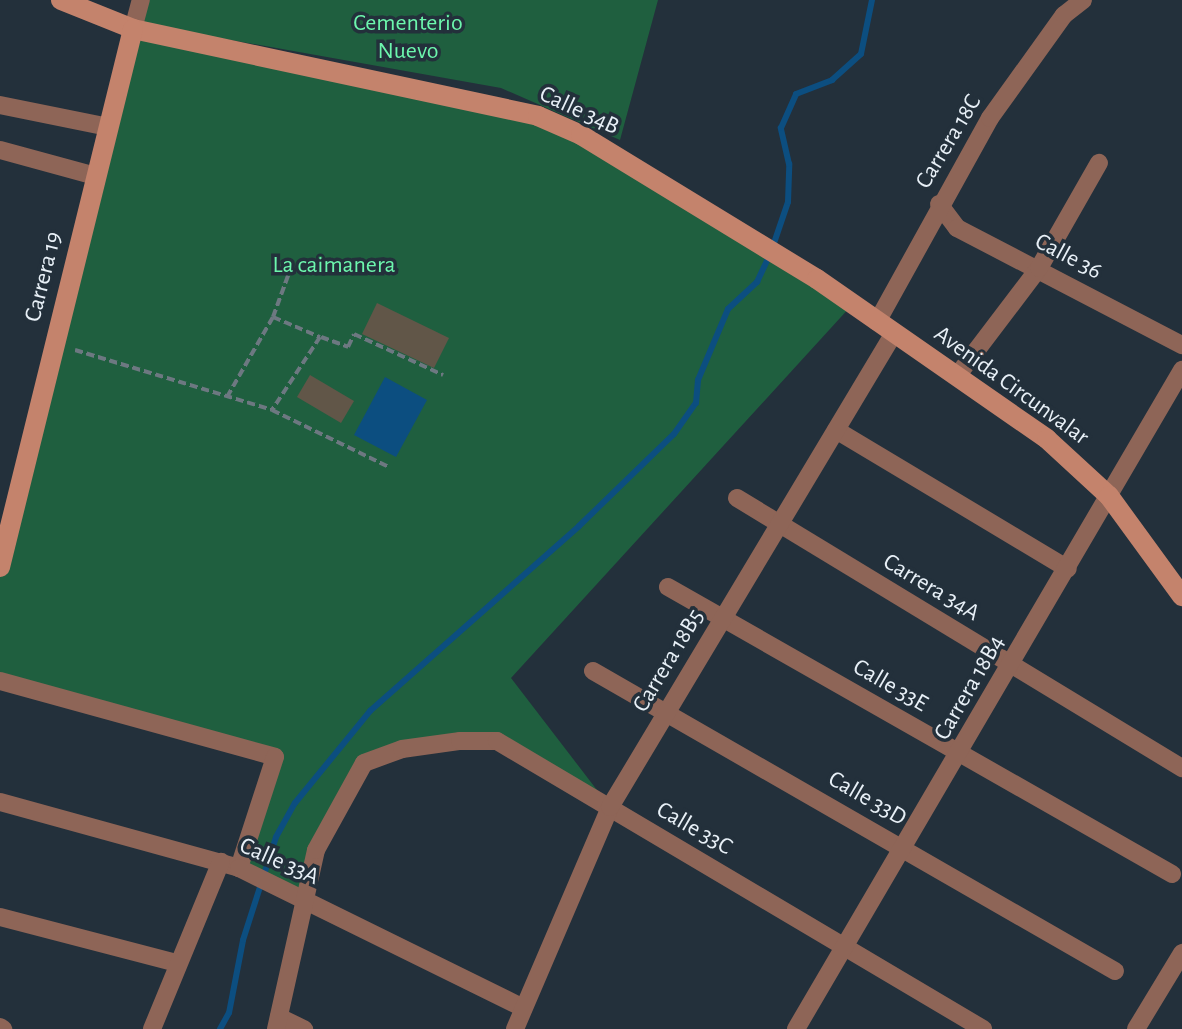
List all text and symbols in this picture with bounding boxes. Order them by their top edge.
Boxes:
park label: Cementerio Nuevo [353,10,463,66]
street label: Calle 34B [535,80,623,142]
street label: Carrera 18C [910,90,988,194]
street label: Calle 36 [1030,227,1106,287]
street label: Carrera 19 [19,229,69,325]
park label: La caimanera [272,252,396,280]
street label: Avenida Circunvalar [928,320,1094,452]
street label: Carrera 34A [877,548,985,628]
street label: Carrera 18B5 [627,604,711,718]
street label: Carrera 18B4 [928,630,1012,746]
street label: Calle 33E [847,653,933,719]
street label: Calle 33D [823,765,911,833]
street label: Calle 33C [651,796,737,862]
street label: Calle 33A [235,832,323,892]

